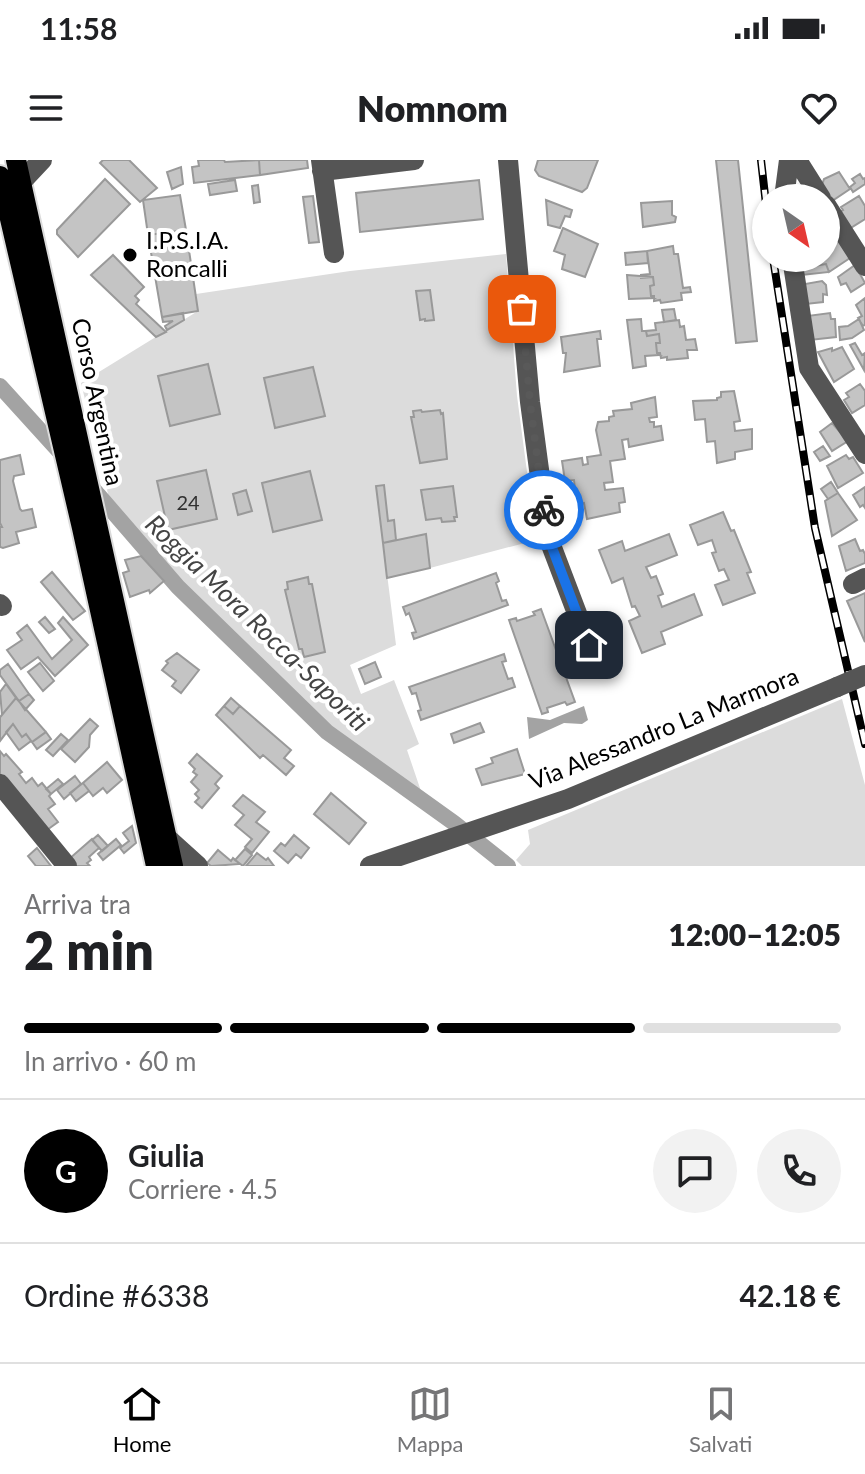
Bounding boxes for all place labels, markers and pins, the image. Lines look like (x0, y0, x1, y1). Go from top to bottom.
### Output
place label: I.P.S.I.A. Roncalli (146, 225, 229, 282)
marker: I.P.S.I.A. Roncalli (121, 246, 139, 264)
pin (488, 275, 556, 343)
pin (555, 611, 623, 679)

